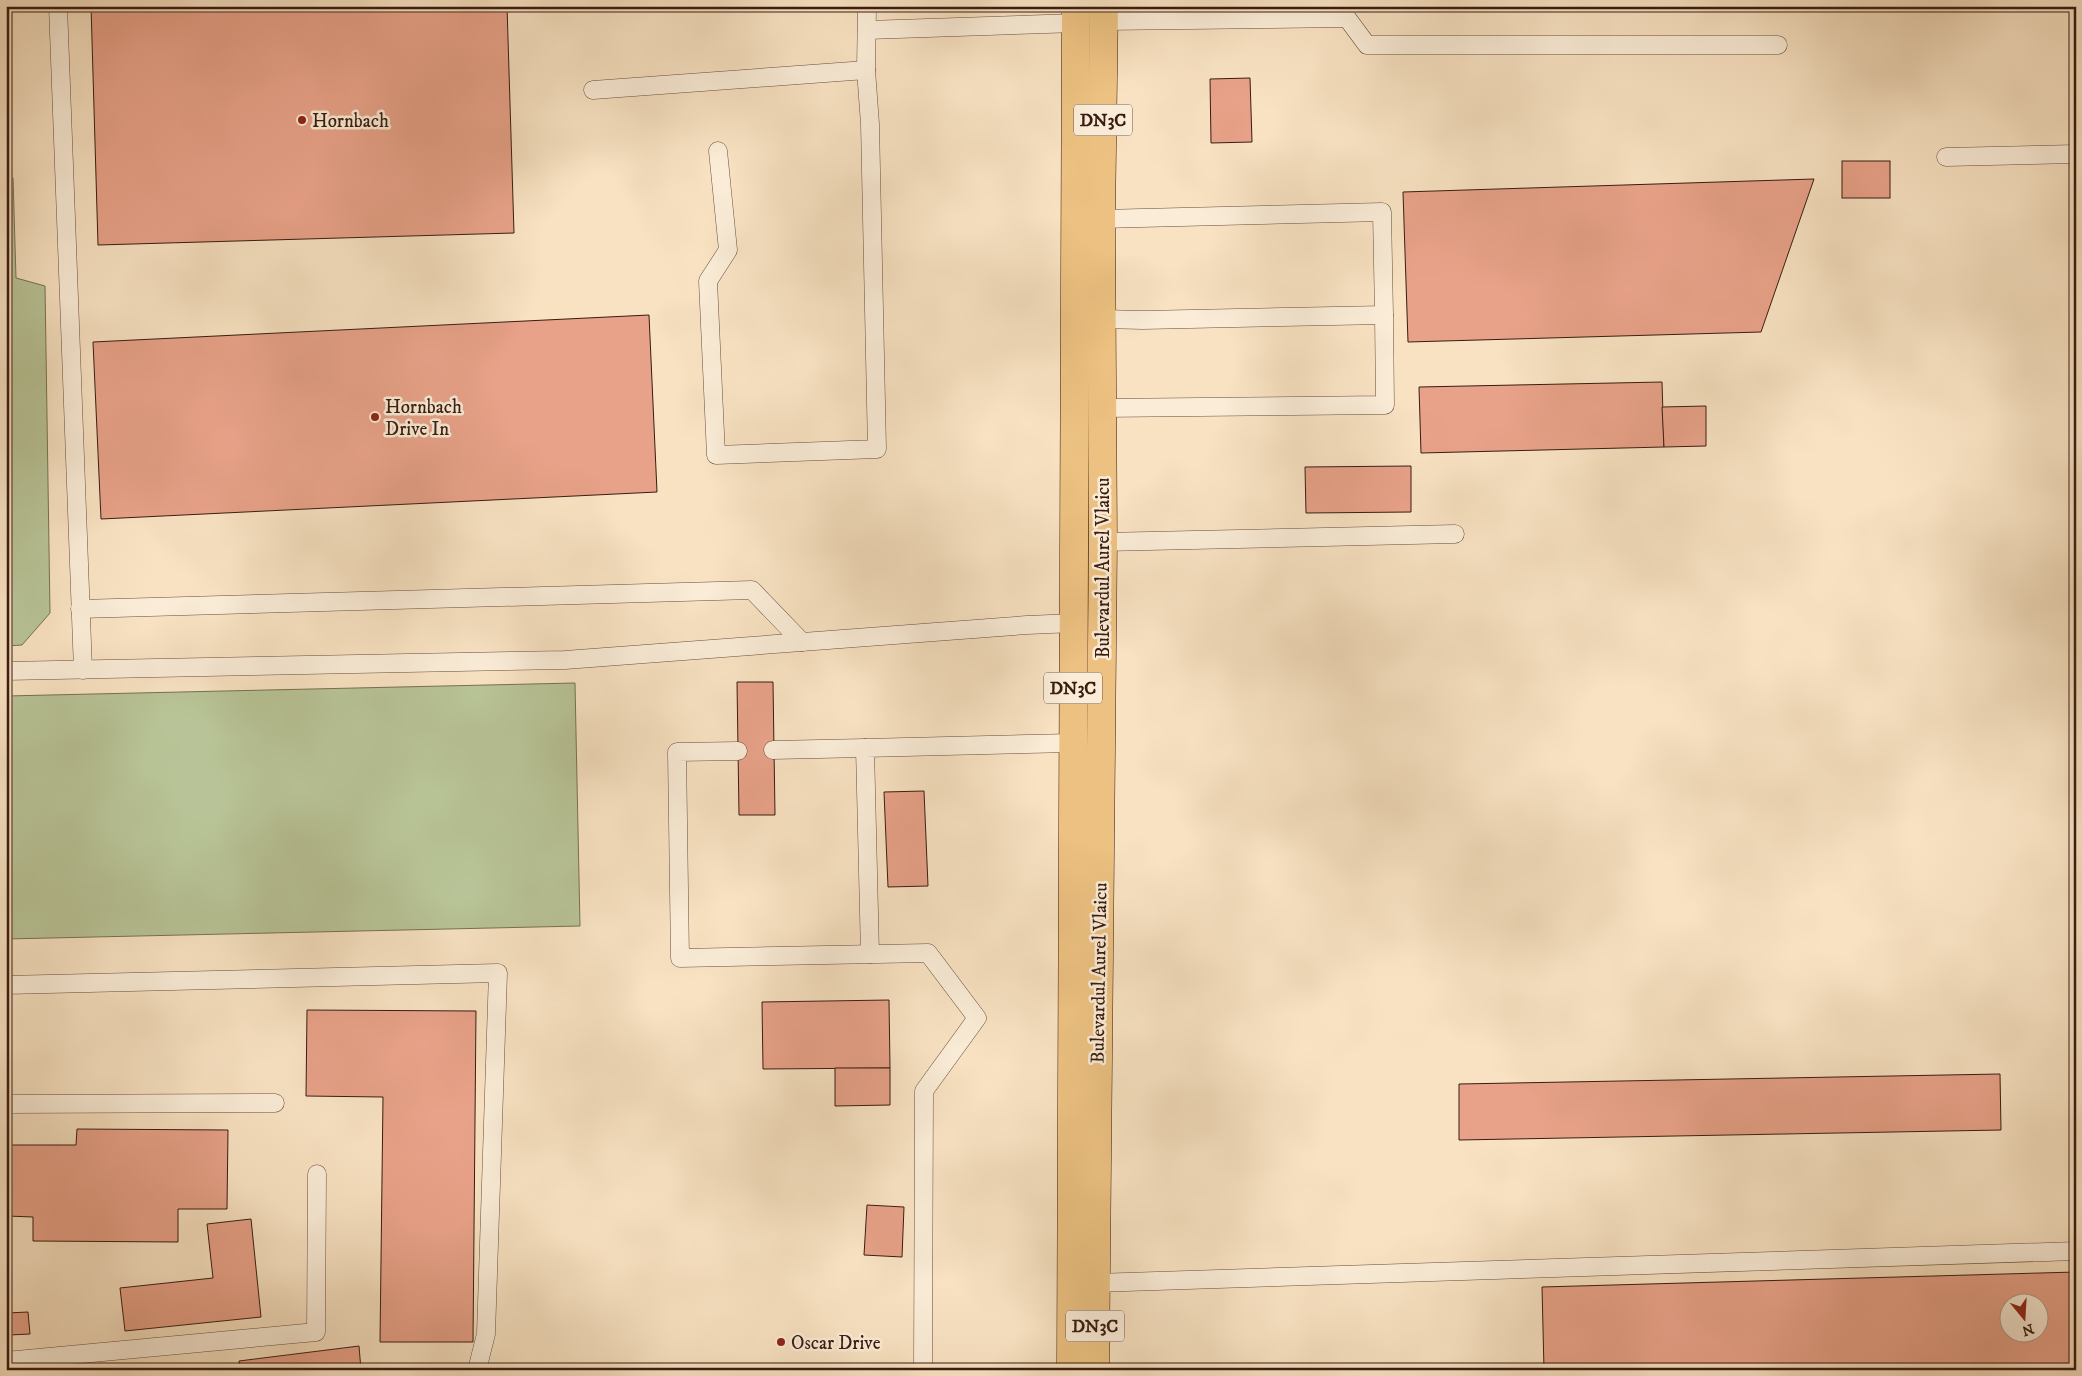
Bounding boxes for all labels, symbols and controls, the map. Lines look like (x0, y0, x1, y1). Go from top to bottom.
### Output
road number: DN3C (1074, 104, 1132, 136)
place label: Hornbach (312, 110, 389, 133)
marker: Hornbach (296, 114, 308, 126)
place label: Hornbach Drive In (385, 396, 462, 441)
marker: Hornbach Drive In (369, 411, 381, 423)
street label: Bulevardul Aurel Vlaicu (1092, 478, 1115, 658)
road number: DN3C (1044, 672, 1102, 704)
street label: Bulevardul Aurel Vlaicu (1086, 882, 1113, 1064)
north arrow (2000, 1294, 2050, 1344)
road number: DN3C (1066, 1310, 1124, 1342)
text: N (2019, 1319, 2036, 1340)
place label: Oscar Drive (791, 1332, 881, 1355)
marker: Oscar Drive (775, 1336, 787, 1348)

